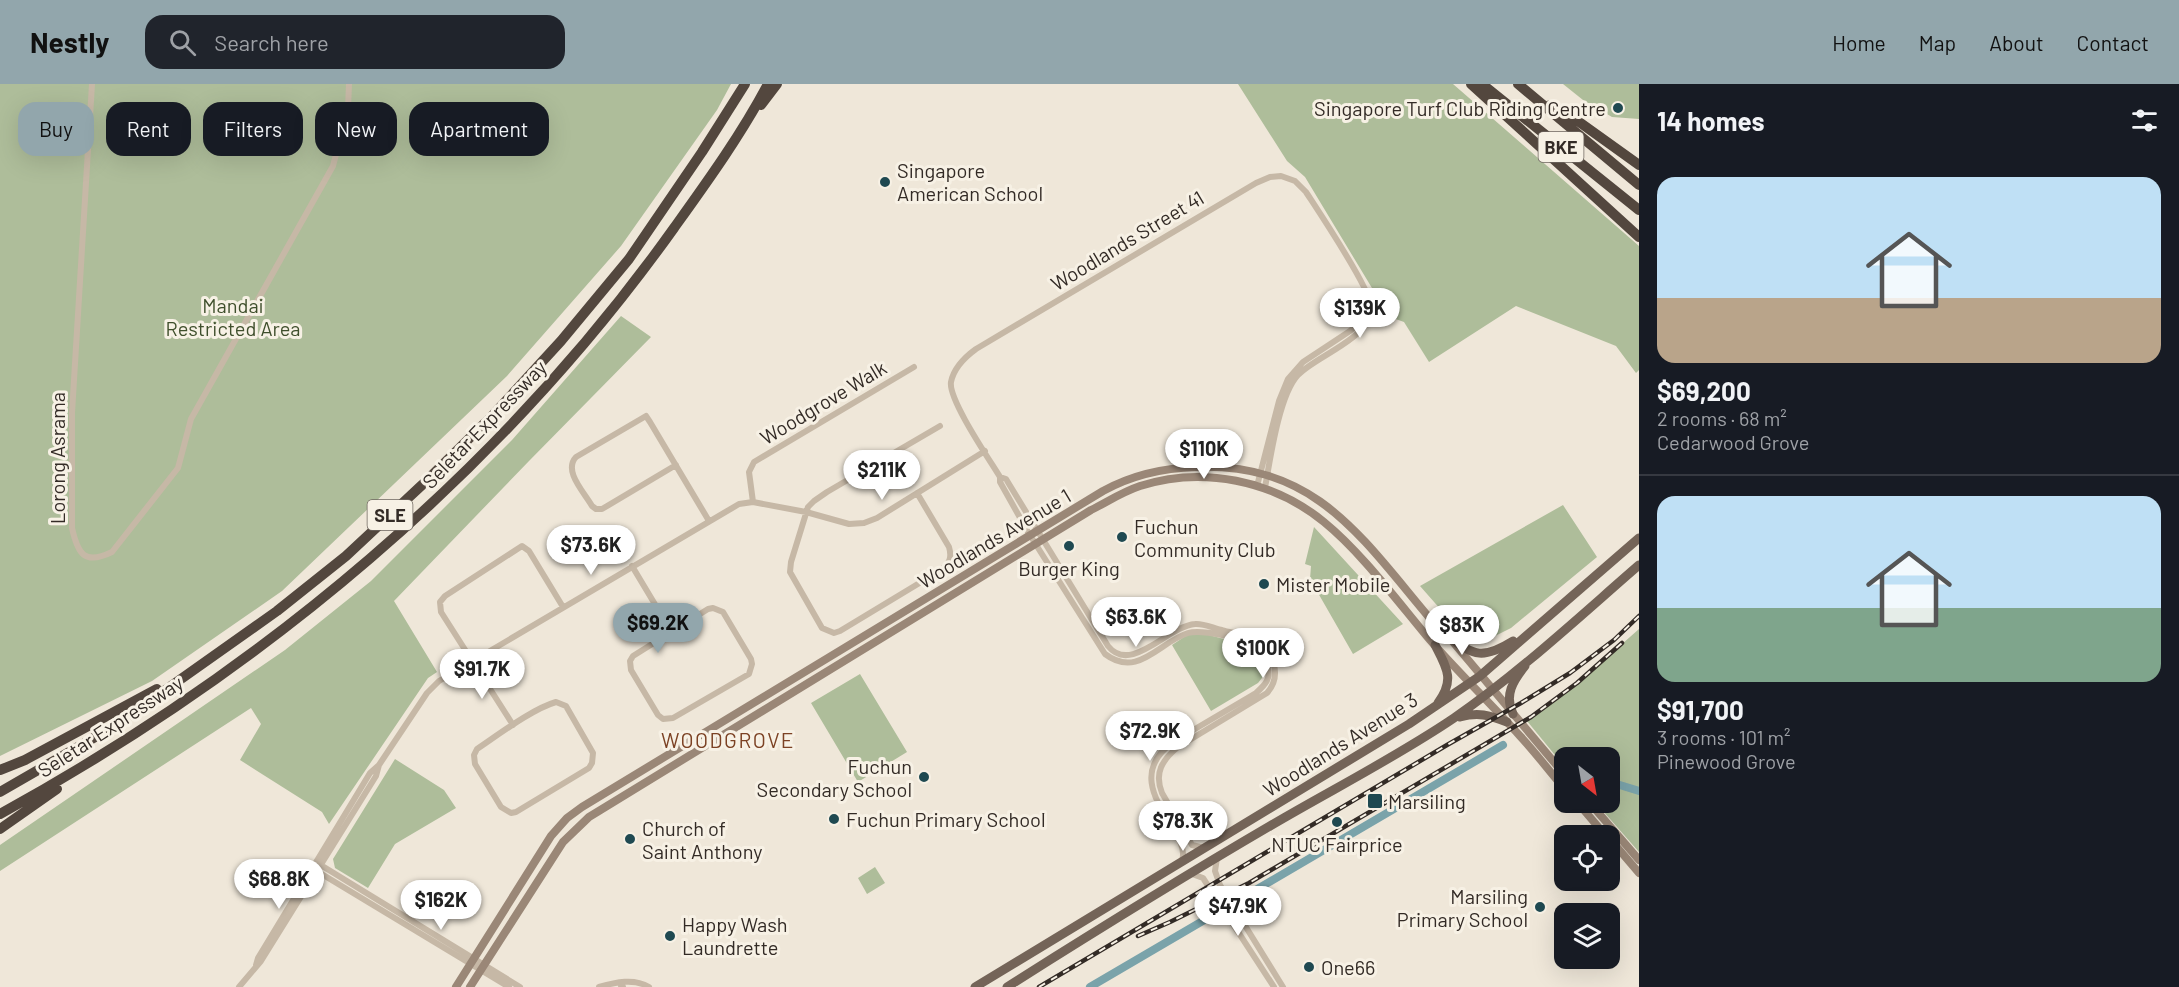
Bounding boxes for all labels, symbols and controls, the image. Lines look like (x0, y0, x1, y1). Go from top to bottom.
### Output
search box (145, 15, 565, 69)
text: Nestly (30, 25, 109, 59)
icon: search (166, 26, 199, 59)
text: Search here (214, 29, 329, 55)
text: Home (1832, 30, 1886, 55)
text: Map (1919, 30, 1956, 55)
text: About (1989, 30, 2044, 55)
text: Contact (2077, 30, 2149, 55)
place label: Singapore Turf Club Riding Centre (1314, 96, 1606, 120)
marker: Singapore Turf Club Riding Centre (1611, 101, 1625, 115)
chip: Buy (18, 102, 94, 156)
chip: Rent (106, 102, 191, 156)
chip: Filters (203, 102, 303, 156)
chip: New (315, 102, 397, 156)
chip: Apartment (409, 102, 549, 156)
icon: filters (2128, 104, 2161, 137)
text: 14 homes (1657, 105, 1764, 136)
road number: BKE (1538, 132, 1584, 162)
place label: Singapore American School (897, 158, 1043, 205)
marker: Singapore American School (878, 175, 892, 189)
street label: Woodlands Street 41 (1046, 185, 1208, 295)
icon: home (1855, 216, 1963, 324)
pin: $139K (1318, 288, 1402, 339)
park label: Mandai Restricted Area (166, 293, 300, 340)
text: $139K (1334, 295, 1386, 319)
street label: Seletar Expressway (417, 355, 551, 493)
street label: Woodgrove Walk (756, 355, 890, 449)
text: $69,200 (1657, 375, 1751, 406)
street label: Lorong Asrama (45, 392, 69, 524)
text: 2 rooms · 68 m² (1657, 406, 1787, 430)
pin: $110K (1162, 429, 1246, 480)
text: Cedarwood Grove (1657, 430, 1809, 454)
text: $110K (1179, 436, 1229, 460)
pin: $211K (840, 450, 924, 501)
text: $211K (857, 457, 907, 481)
street label: Woodlands Avenue 1 (913, 483, 1075, 593)
road number: SLE (368, 500, 412, 530)
place label: Fuchun Community Club (1134, 514, 1276, 561)
pin: $73.6K (542, 525, 640, 576)
marker: Fuchun Community Club (1115, 530, 1129, 544)
text: $73.6K (561, 532, 621, 556)
icon: home (1855, 535, 1963, 643)
marker: Burger King (1062, 539, 1076, 553)
place label: Burger King (1018, 556, 1120, 580)
place label: Mister Mobile (1276, 572, 1390, 596)
marker: Mister Mobile (1257, 577, 1271, 591)
pin: $63.6K (1087, 597, 1185, 648)
pin: $69.2K (609, 603, 707, 654)
text: $63.6K (1105, 604, 1167, 628)
pin: $83K (1426, 605, 1498, 656)
text: $69.2K (627, 610, 689, 634)
text: $83K (1439, 612, 1485, 636)
pin: $100K (1221, 628, 1305, 679)
text: $100K (1236, 635, 1290, 659)
pin: $91.7K (433, 649, 531, 700)
text: $91.7K (454, 656, 510, 680)
street label: Seletar Expressway (33, 670, 187, 782)
street label: Woodlands Avenue 3 (1259, 687, 1421, 801)
text: $91,700 (1657, 694, 1744, 725)
pin: $72.9K (1101, 711, 1199, 762)
text: $72.9K (1119, 718, 1181, 742)
text: 3 rooms · 101 m² (1657, 725, 1790, 749)
district label: WOODGROVE (661, 727, 795, 752)
north arrow (1554, 747, 1620, 813)
map controls (1554, 747, 1620, 969)
text: Pinewood Grove (1657, 749, 1796, 773)
place label: Fuchun Secondary School (756, 754, 912, 801)
marker: Fuchun Secondary School (917, 770, 931, 784)
place label: Marsiling (1388, 789, 1466, 813)
marker: Marsiling (1366, 792, 1384, 810)
pin: $78.3K (1134, 801, 1232, 852)
place label: Fuchun Primary School (846, 807, 1046, 831)
text: $78.3K (1153, 808, 1213, 832)
marker: Fuchun Primary School (827, 812, 841, 826)
marker: NTUC Fairprice (1330, 815, 1344, 829)
place label: Church of Saint Anthony (642, 816, 763, 863)
button: locate (1554, 825, 1620, 891)
marker: Church of Saint Anthony (623, 832, 637, 846)
place label: NTUC Fairprice (1271, 832, 1403, 856)
pin: $68.8K (230, 859, 328, 910)
text: $68.8K (248, 866, 310, 890)
pin: $162K (399, 880, 483, 931)
place label: Marsiling Primary School (1397, 884, 1528, 931)
pin: $47.9K (1189, 886, 1287, 937)
text: $162K (415, 887, 467, 911)
text: $47.9K (1208, 893, 1268, 917)
marker: Marsiling Primary School (1533, 900, 1547, 914)
button: layers (1554, 903, 1620, 969)
place label: Happy Wash Laundrette (682, 912, 788, 959)
marker: Happy Wash Laundrette (663, 929, 677, 943)
place label: One66 (1321, 955, 1375, 979)
marker: One66 (1302, 960, 1316, 974)

